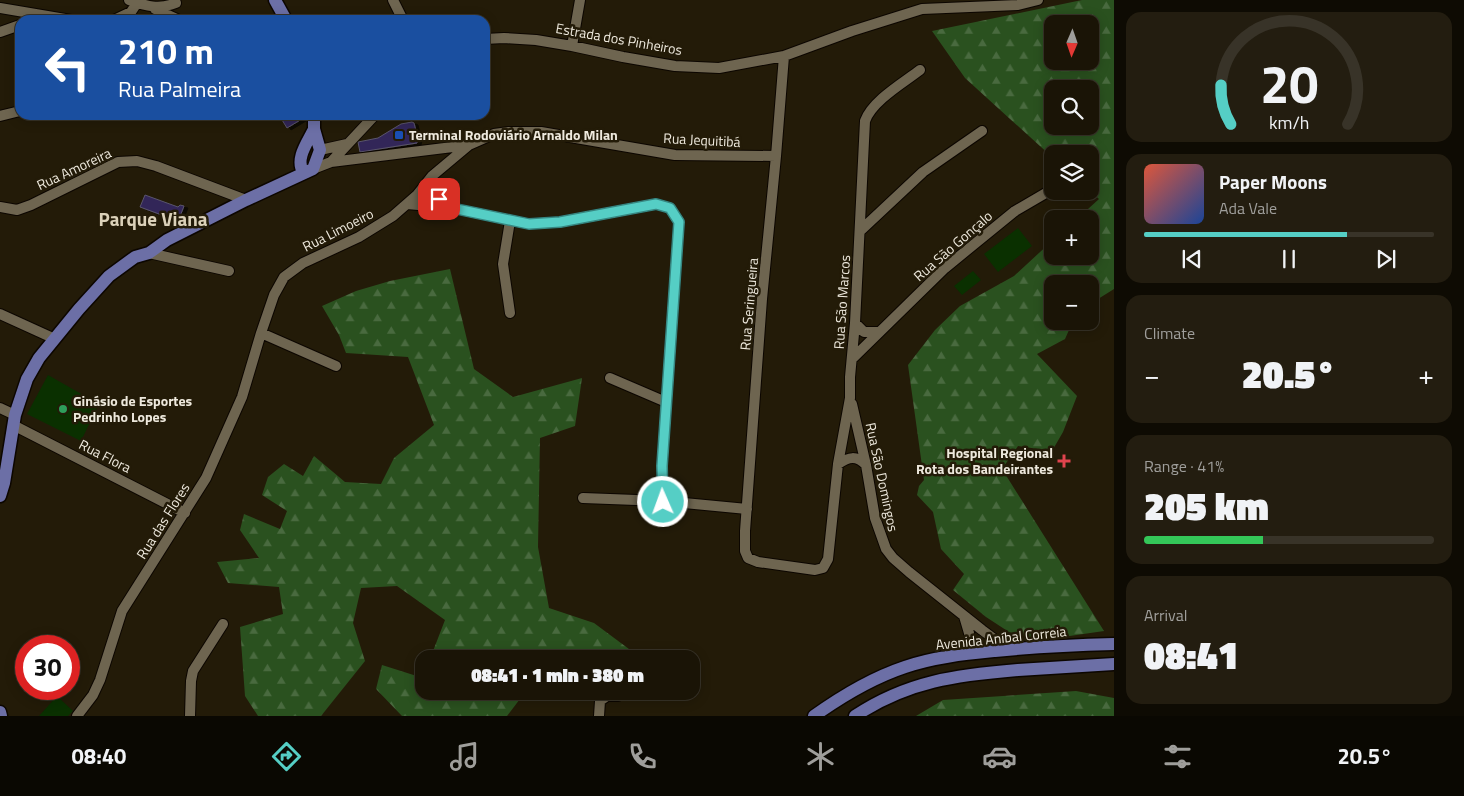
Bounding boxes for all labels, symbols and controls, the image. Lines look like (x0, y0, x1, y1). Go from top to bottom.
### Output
north arrow (1044, 15, 1099, 70)
map controls (1044, 15, 1099, 330)
street label: Estrada dos Pinheiros (554, 17, 684, 60)
text: 210 m (118, 24, 214, 78)
icon: left (35, 35, 100, 100)
text: 20 (1260, 44, 1318, 123)
text: Rua Palmeira (118, 72, 241, 106)
button: search (1044, 80, 1099, 135)
text: km/h (1269, 109, 1309, 136)
place label: Terminal Rodoviário Arnaldo Milan (409, 124, 618, 145)
street label: Rua Jequitibá (663, 127, 741, 152)
marker: Terminal Rodoviário Arnaldo Milan (393, 129, 405, 141)
street label: Rua Amoreira (33, 142, 115, 195)
button: layers (1044, 145, 1099, 200)
text: Paper Moons (1219, 167, 1327, 196)
pin (418, 178, 460, 220)
icon: arrive (425, 185, 453, 213)
text: Ada Vale (1219, 196, 1277, 220)
street label: Rua Limoeiro (299, 203, 377, 256)
district label: Parque Viana (99, 204, 208, 233)
street label: Rua São Gonçalo (909, 205, 997, 286)
button: + (1044, 210, 1099, 265)
icon: previous (1178, 245, 1206, 273)
icon: pause (1275, 245, 1303, 273)
icon: next (1372, 245, 1400, 273)
street label: Rua São Marcos (828, 254, 855, 350)
street label: Rua Seringueira (734, 257, 763, 351)
button: − (1044, 275, 1099, 330)
text: Climate (1144, 321, 1195, 345)
text: 20.5° (1242, 345, 1336, 403)
text: − (1144, 353, 1160, 396)
text: + (1418, 353, 1434, 396)
place label: Ginásio de Esportes Pedrinho Lopes (73, 390, 193, 427)
marker: Ginásio de Esportes Pedrinho Lopes (57, 403, 69, 415)
street label: Rua São Domingos (861, 420, 904, 533)
street label: Rua Flora (76, 433, 135, 478)
place label: Hospital Regional Rota dos Bandeirantes (916, 442, 1053, 479)
marker: Hospital Regional Rota dos Bandeirantes (1057, 454, 1071, 468)
text: Range · 41% (1144, 454, 1224, 478)
position arrow (636, 475, 688, 527)
text: 205 km (1144, 477, 1269, 535)
street label: Rua das Flores (131, 479, 194, 563)
text: Arrival (1144, 603, 1187, 627)
street label: Avenida Aníbal Correia (935, 620, 1067, 655)
text: 08:41 (1144, 626, 1239, 684)
speed limit sign: 30 (15, 635, 80, 700)
text: 08:41 · 1 min · 380 m (471, 660, 644, 689)
text: 08:40 (72, 739, 126, 773)
icon: directions (269, 739, 304, 774)
icon: music (447, 739, 482, 774)
icon: phone (625, 739, 660, 774)
icon: climate (803, 739, 838, 774)
icon: car (982, 739, 1017, 774)
icon: filters (1160, 739, 1195, 774)
text: 20.5° (1338, 739, 1392, 773)

